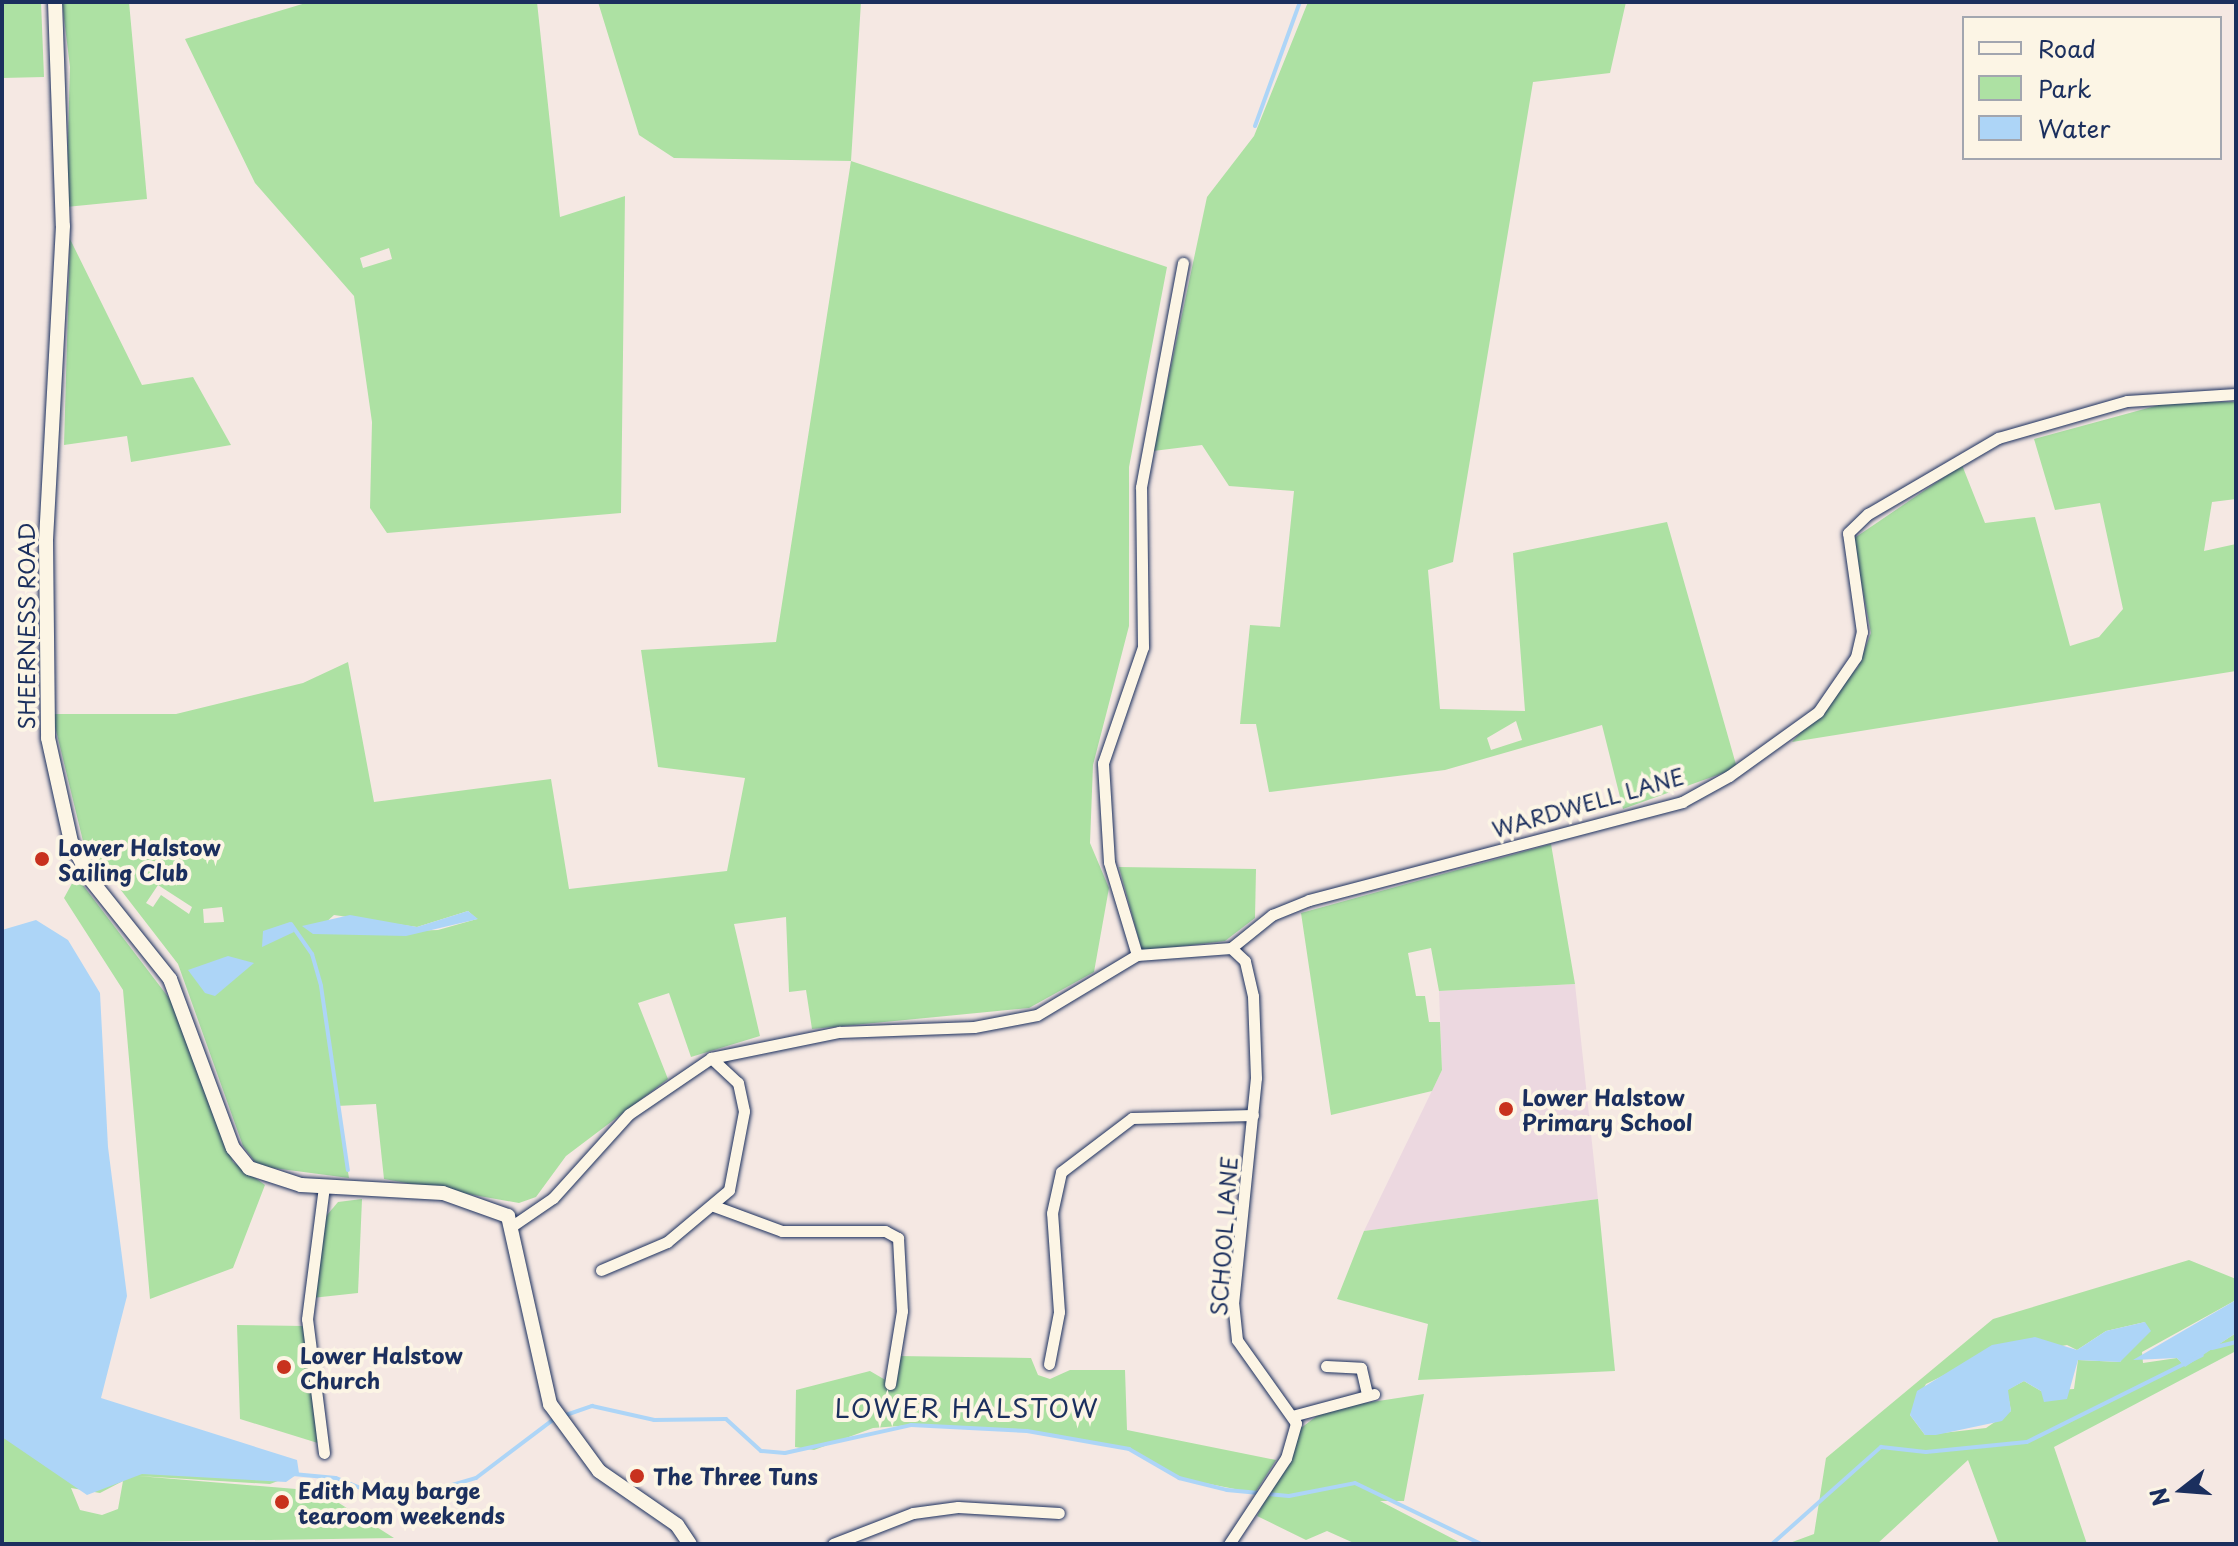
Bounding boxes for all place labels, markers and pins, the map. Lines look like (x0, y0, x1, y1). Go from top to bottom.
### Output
place label: Lower Halstow Sailing Club (58, 833, 223, 884)
marker: Lower Halstow Sailing Club (33, 850, 51, 868)
place label: Lower Halstow Primary School (1522, 1083, 1693, 1134)
marker: Lower Halstow Primary School (1497, 1100, 1515, 1118)
place label: Lower Halstow Church (300, 1341, 465, 1392)
marker: Lower Halstow Church (275, 1358, 293, 1376)
place label: The Three Tuns (653, 1463, 821, 1489)
marker: The Three Tuns (628, 1467, 646, 1485)
place label: Edith May barge tearoom weekends (298, 1476, 506, 1528)
marker: Edith May barge tearoom weekends (273, 1493, 291, 1511)

